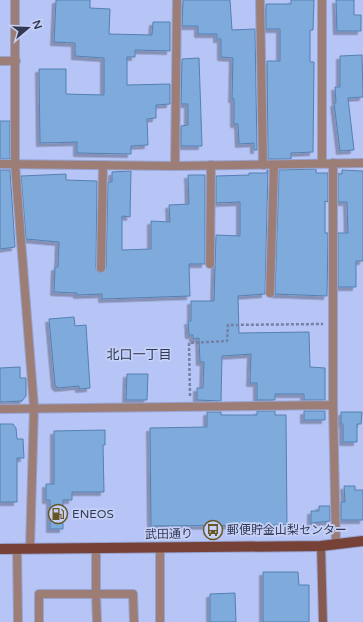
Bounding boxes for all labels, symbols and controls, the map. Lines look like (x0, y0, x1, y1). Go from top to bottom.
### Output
north arrow (8, 8, 48, 48)
text: N (29, 19, 45, 31)
district label: 北口一丁目 (106, 347, 172, 363)
fuel station icon: ENEOS (47, 503, 69, 525)
place label: ENEOS (72, 507, 114, 521)
bus stop icon: 郵便貯金山梨センター (202, 519, 224, 541)
place label: 郵便貯金山梨センター (227, 523, 347, 537)
street label: 武田通り (145, 527, 193, 541)

